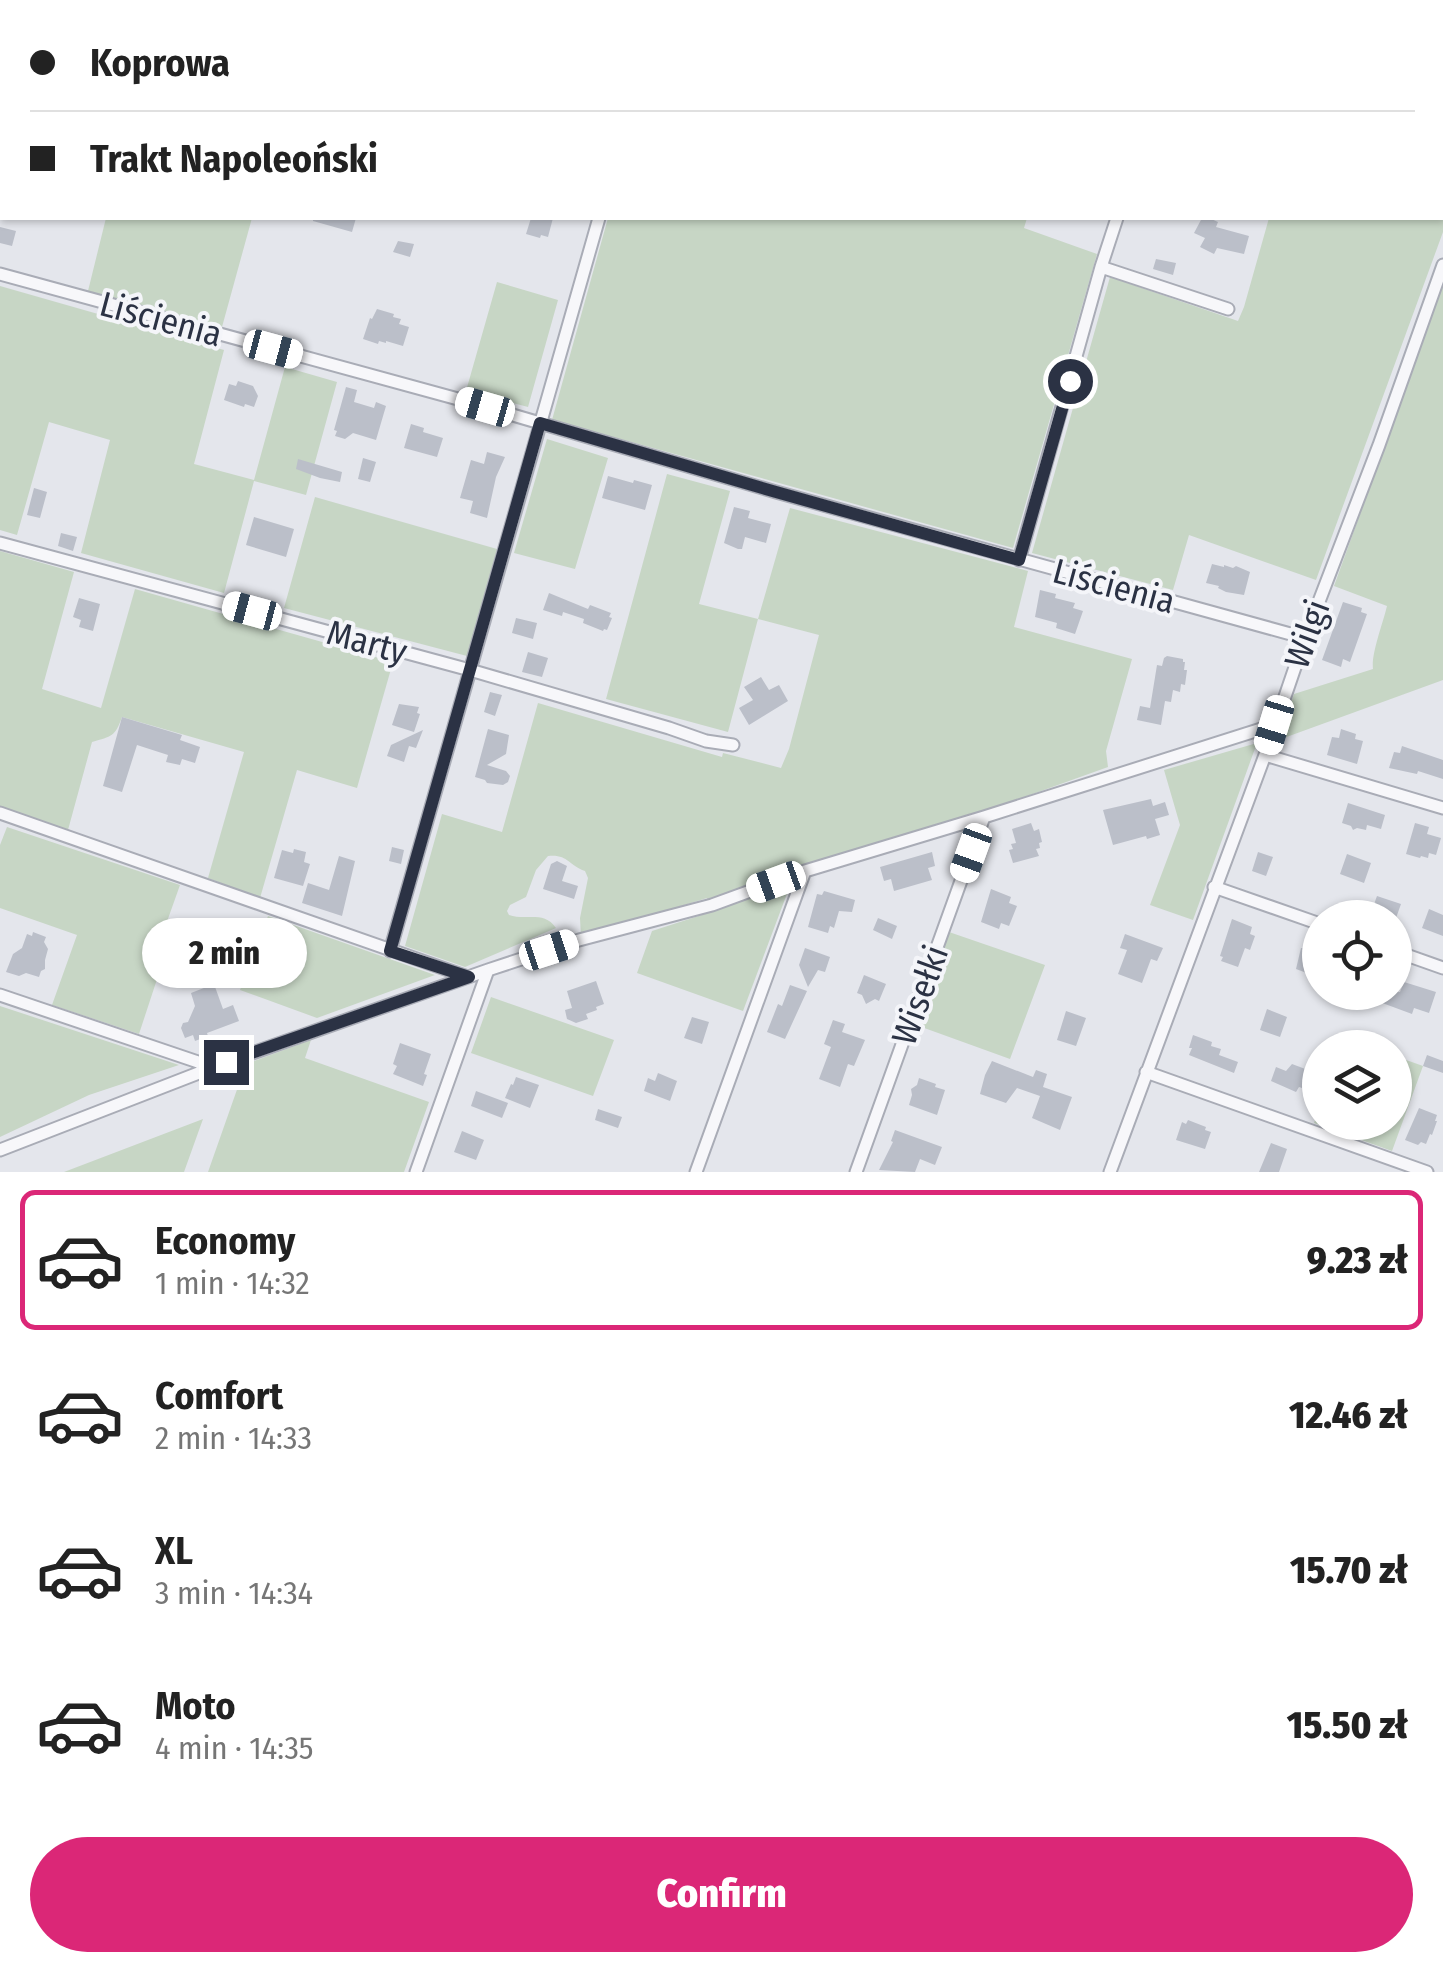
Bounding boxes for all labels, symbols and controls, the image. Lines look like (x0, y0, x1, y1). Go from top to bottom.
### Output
text: Koprowa (90, 40, 230, 86)
text: Trakt Napoleoński (90, 136, 378, 182)
street label: Liścienia (95, 283, 227, 355)
car (240, 327, 306, 371)
route start (1048, 359, 1093, 404)
car (452, 384, 518, 430)
street label: Liścienia (1048, 550, 1180, 622)
car (219, 589, 285, 633)
street label: Wilgi (1275, 594, 1339, 674)
street label: Marty (322, 611, 412, 673)
car (1251, 692, 1297, 758)
car (947, 820, 995, 886)
car (743, 858, 809, 906)
map controls (1302, 900, 1412, 1140)
button: locate (1302, 900, 1412, 1010)
callout: 2 min (144, 917, 308, 987)
car (516, 926, 582, 974)
text: 2 min (189, 934, 260, 972)
street label: Wisełki (883, 940, 957, 1050)
button: layers (1302, 1030, 1412, 1140)
route end (204, 1040, 249, 1085)
icon: car (35, 1215, 125, 1305)
text: Economy (155, 1218, 295, 1264)
text: 9.23 zł (1307, 1237, 1408, 1283)
text: 1 min · 14:32 (155, 1264, 310, 1302)
icon: car (35, 1370, 125, 1460)
text: Comfort (155, 1373, 283, 1419)
text: 12.46 zł (1289, 1392, 1408, 1438)
text: 2 min · 14:33 (155, 1419, 312, 1457)
icon: car (35, 1525, 125, 1615)
text: XL (155, 1528, 193, 1574)
text: 15.70 zł (1290, 1547, 1408, 1593)
text: 3 min · 14:34 (155, 1574, 313, 1612)
icon: car (35, 1680, 125, 1770)
text: Moto (155, 1683, 236, 1729)
text: 15.50 zł (1287, 1702, 1408, 1748)
text: 4 min · 14:35 (155, 1729, 314, 1767)
button: Confirm (30, 1837, 1413, 1952)

